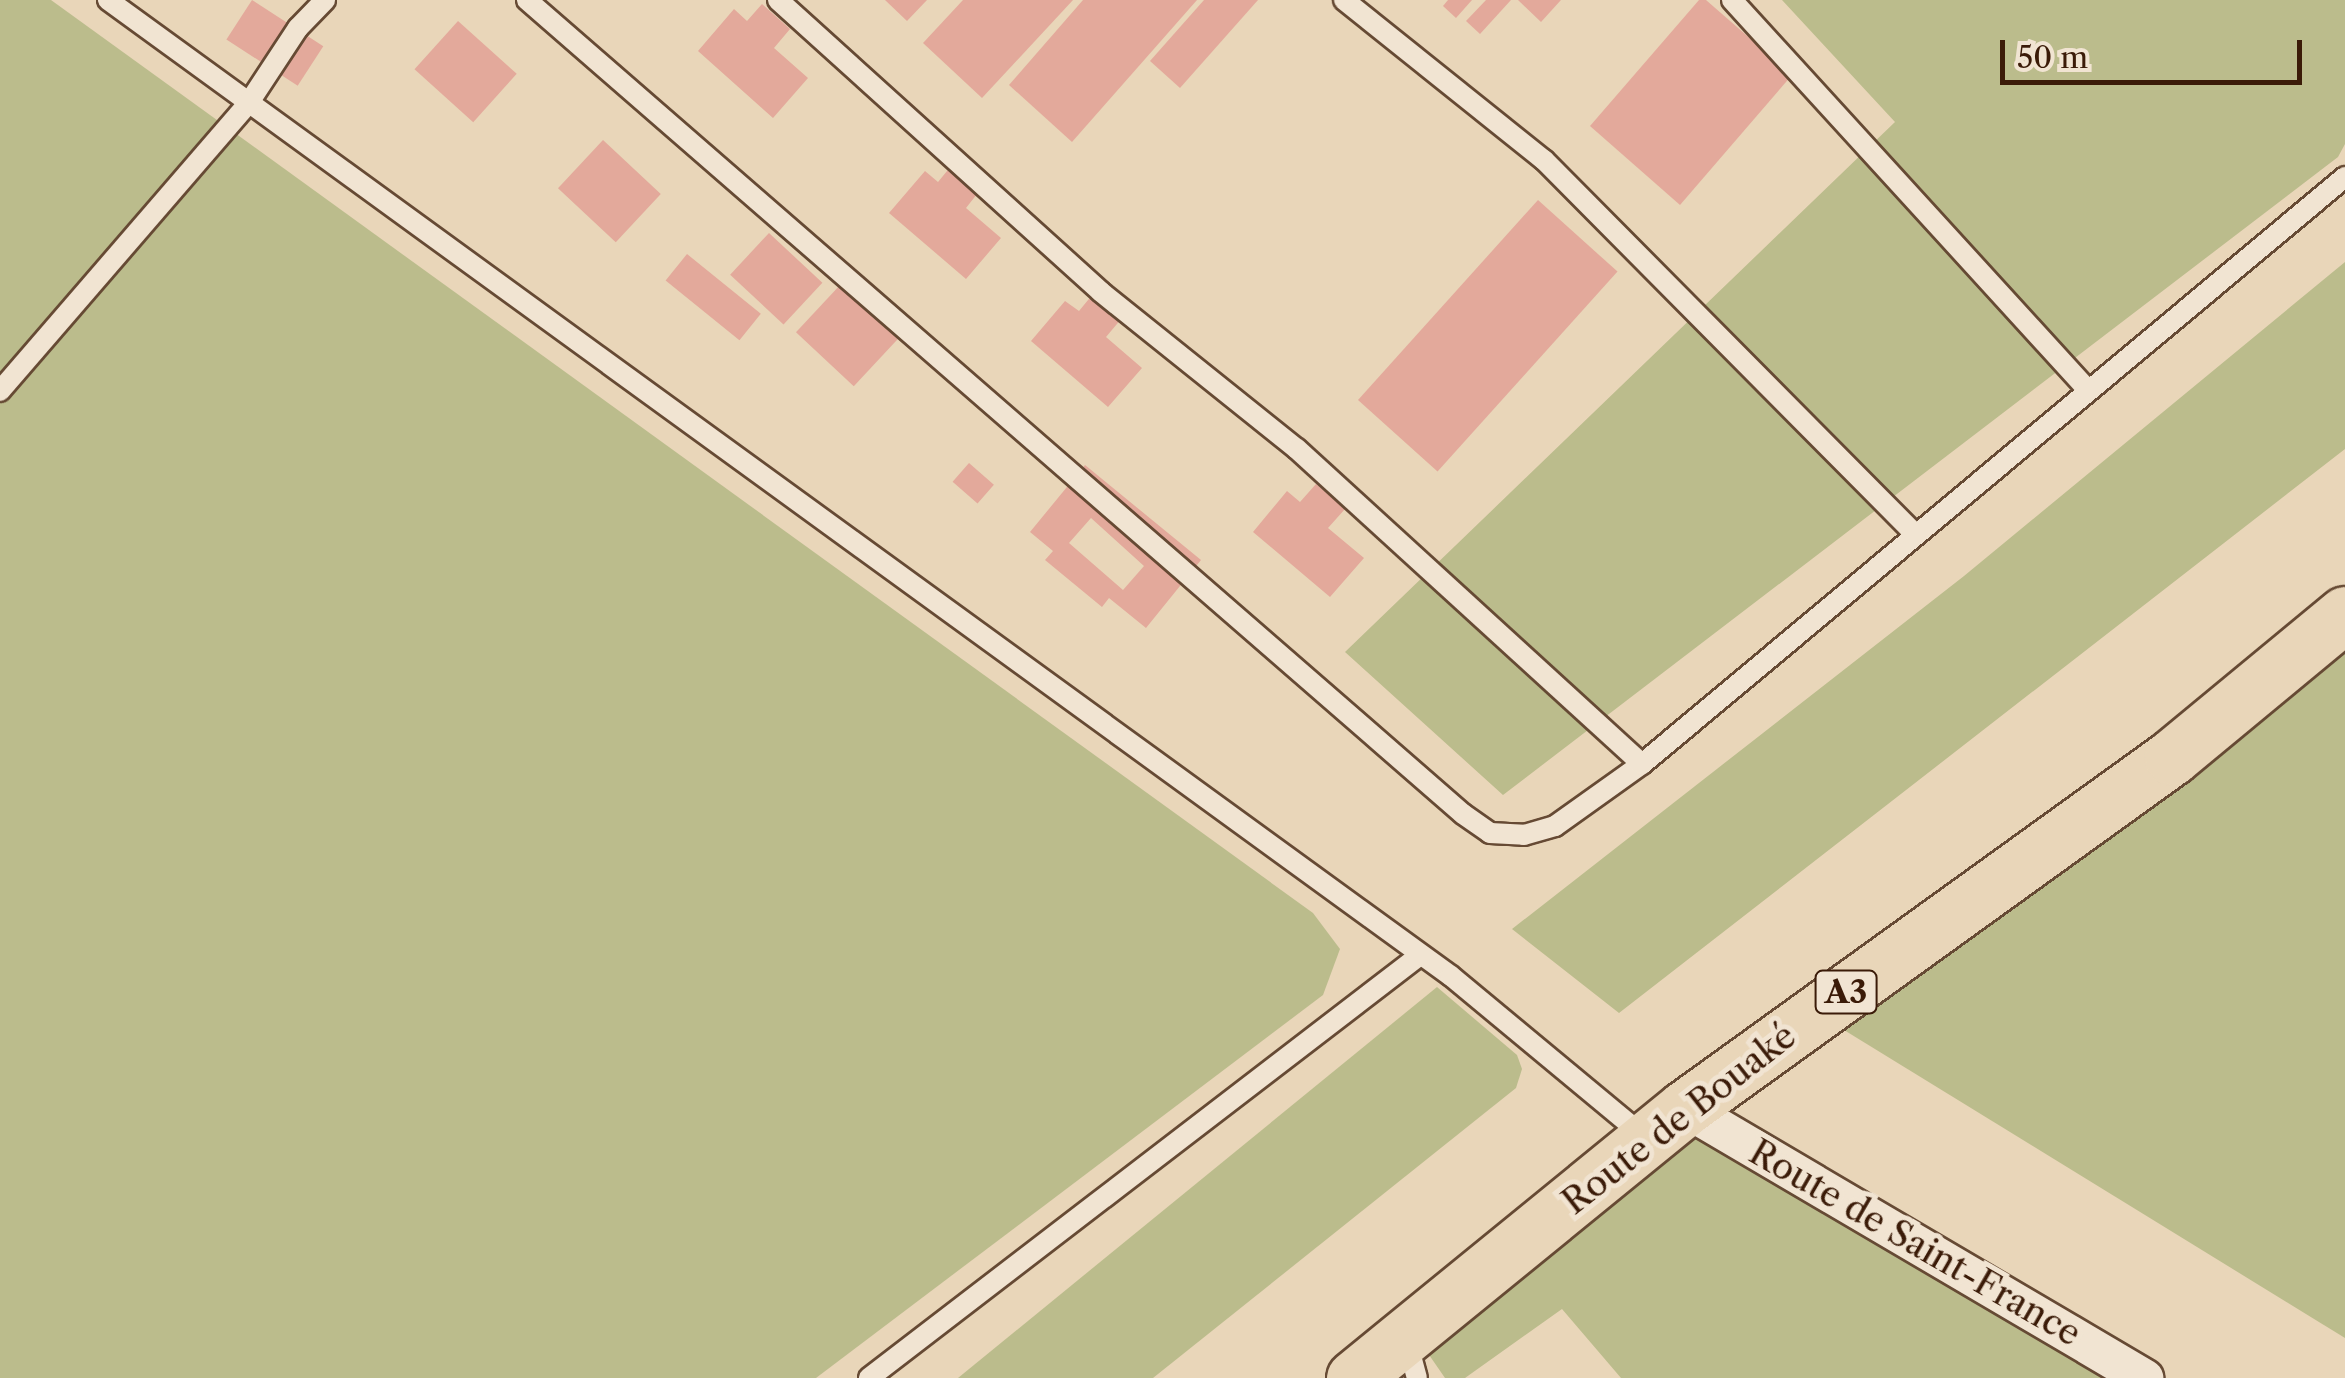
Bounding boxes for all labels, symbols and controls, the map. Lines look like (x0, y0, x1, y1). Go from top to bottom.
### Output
scale bar (2005, 20, 2308, 82)
text: 50 m (2017, 39, 2088, 76)
road number: A3 (1814, 965, 1878, 1019)
street label: Route de Bouaké (1554, 1015, 1804, 1223)
street label: Route de Saint-France (1742, 1131, 2088, 1355)

